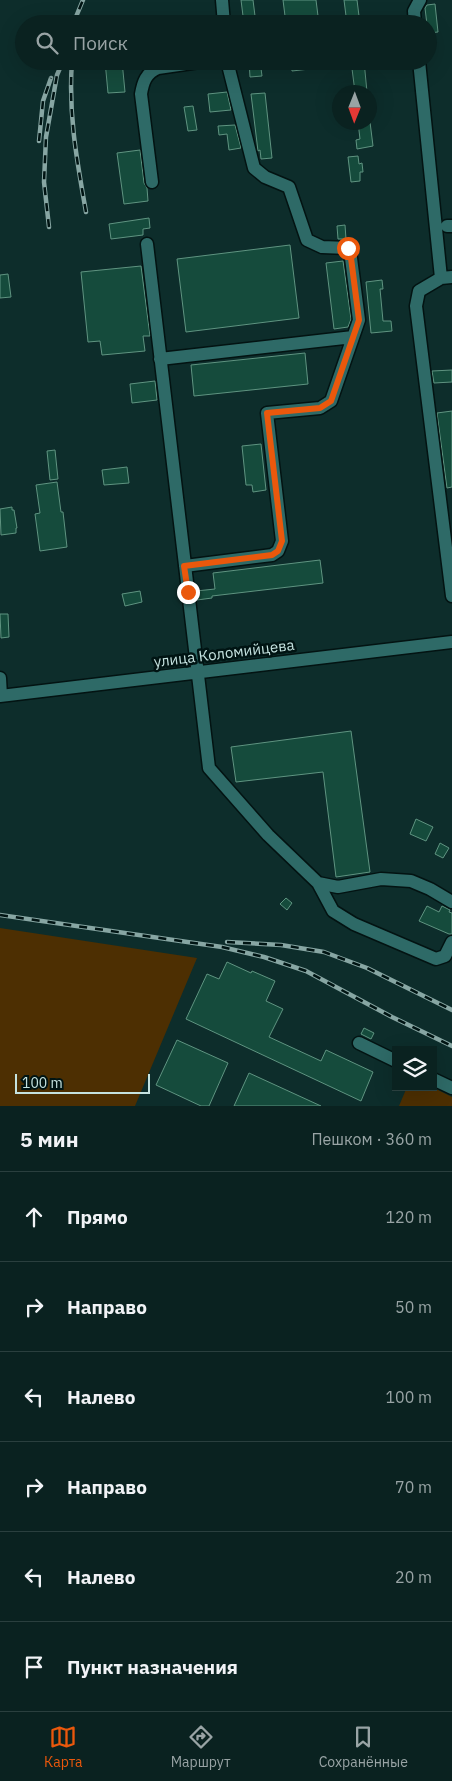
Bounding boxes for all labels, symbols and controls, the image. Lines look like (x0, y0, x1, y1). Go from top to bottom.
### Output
search box (15, 15, 437, 70)
icon: search (33, 29, 61, 57)
text: Поиск (73, 31, 128, 55)
north arrow (332, 85, 377, 130)
route start (337, 237, 360, 260)
route end (177, 581, 200, 604)
street label: улица Коломийцева (153, 635, 295, 671)
map controls (392, 1046, 437, 1091)
button: layers (392, 1046, 437, 1091)
scale bar (15, 1071, 150, 1094)
text: 100 m (22, 1074, 63, 1092)
text: 5 мин (20, 1125, 79, 1153)
text: Пешком · 360 m (311, 1129, 432, 1149)
icon: ahead (20, 1203, 48, 1231)
text: Прямо (67, 1205, 128, 1229)
text: 120 m (385, 1207, 432, 1227)
icon: right (20, 1293, 48, 1321)
text: Направо (67, 1295, 147, 1319)
text: 50 m (395, 1297, 432, 1317)
icon: left (20, 1383, 48, 1411)
text: Налево (67, 1385, 136, 1409)
text: 100 m (385, 1387, 432, 1407)
icon: right (20, 1473, 48, 1501)
text: Направо (67, 1475, 147, 1499)
text: 70 m (395, 1477, 432, 1497)
icon: left (20, 1563, 48, 1591)
text: Налево (67, 1565, 136, 1589)
text: 20 m (395, 1567, 432, 1587)
icon: arrive (20, 1653, 48, 1681)
text: Пункт назначения (67, 1655, 238, 1679)
tab: Карта (44, 1723, 83, 1771)
tab: Маршрут (171, 1723, 231, 1771)
tab: Сохранённые (319, 1723, 408, 1771)

